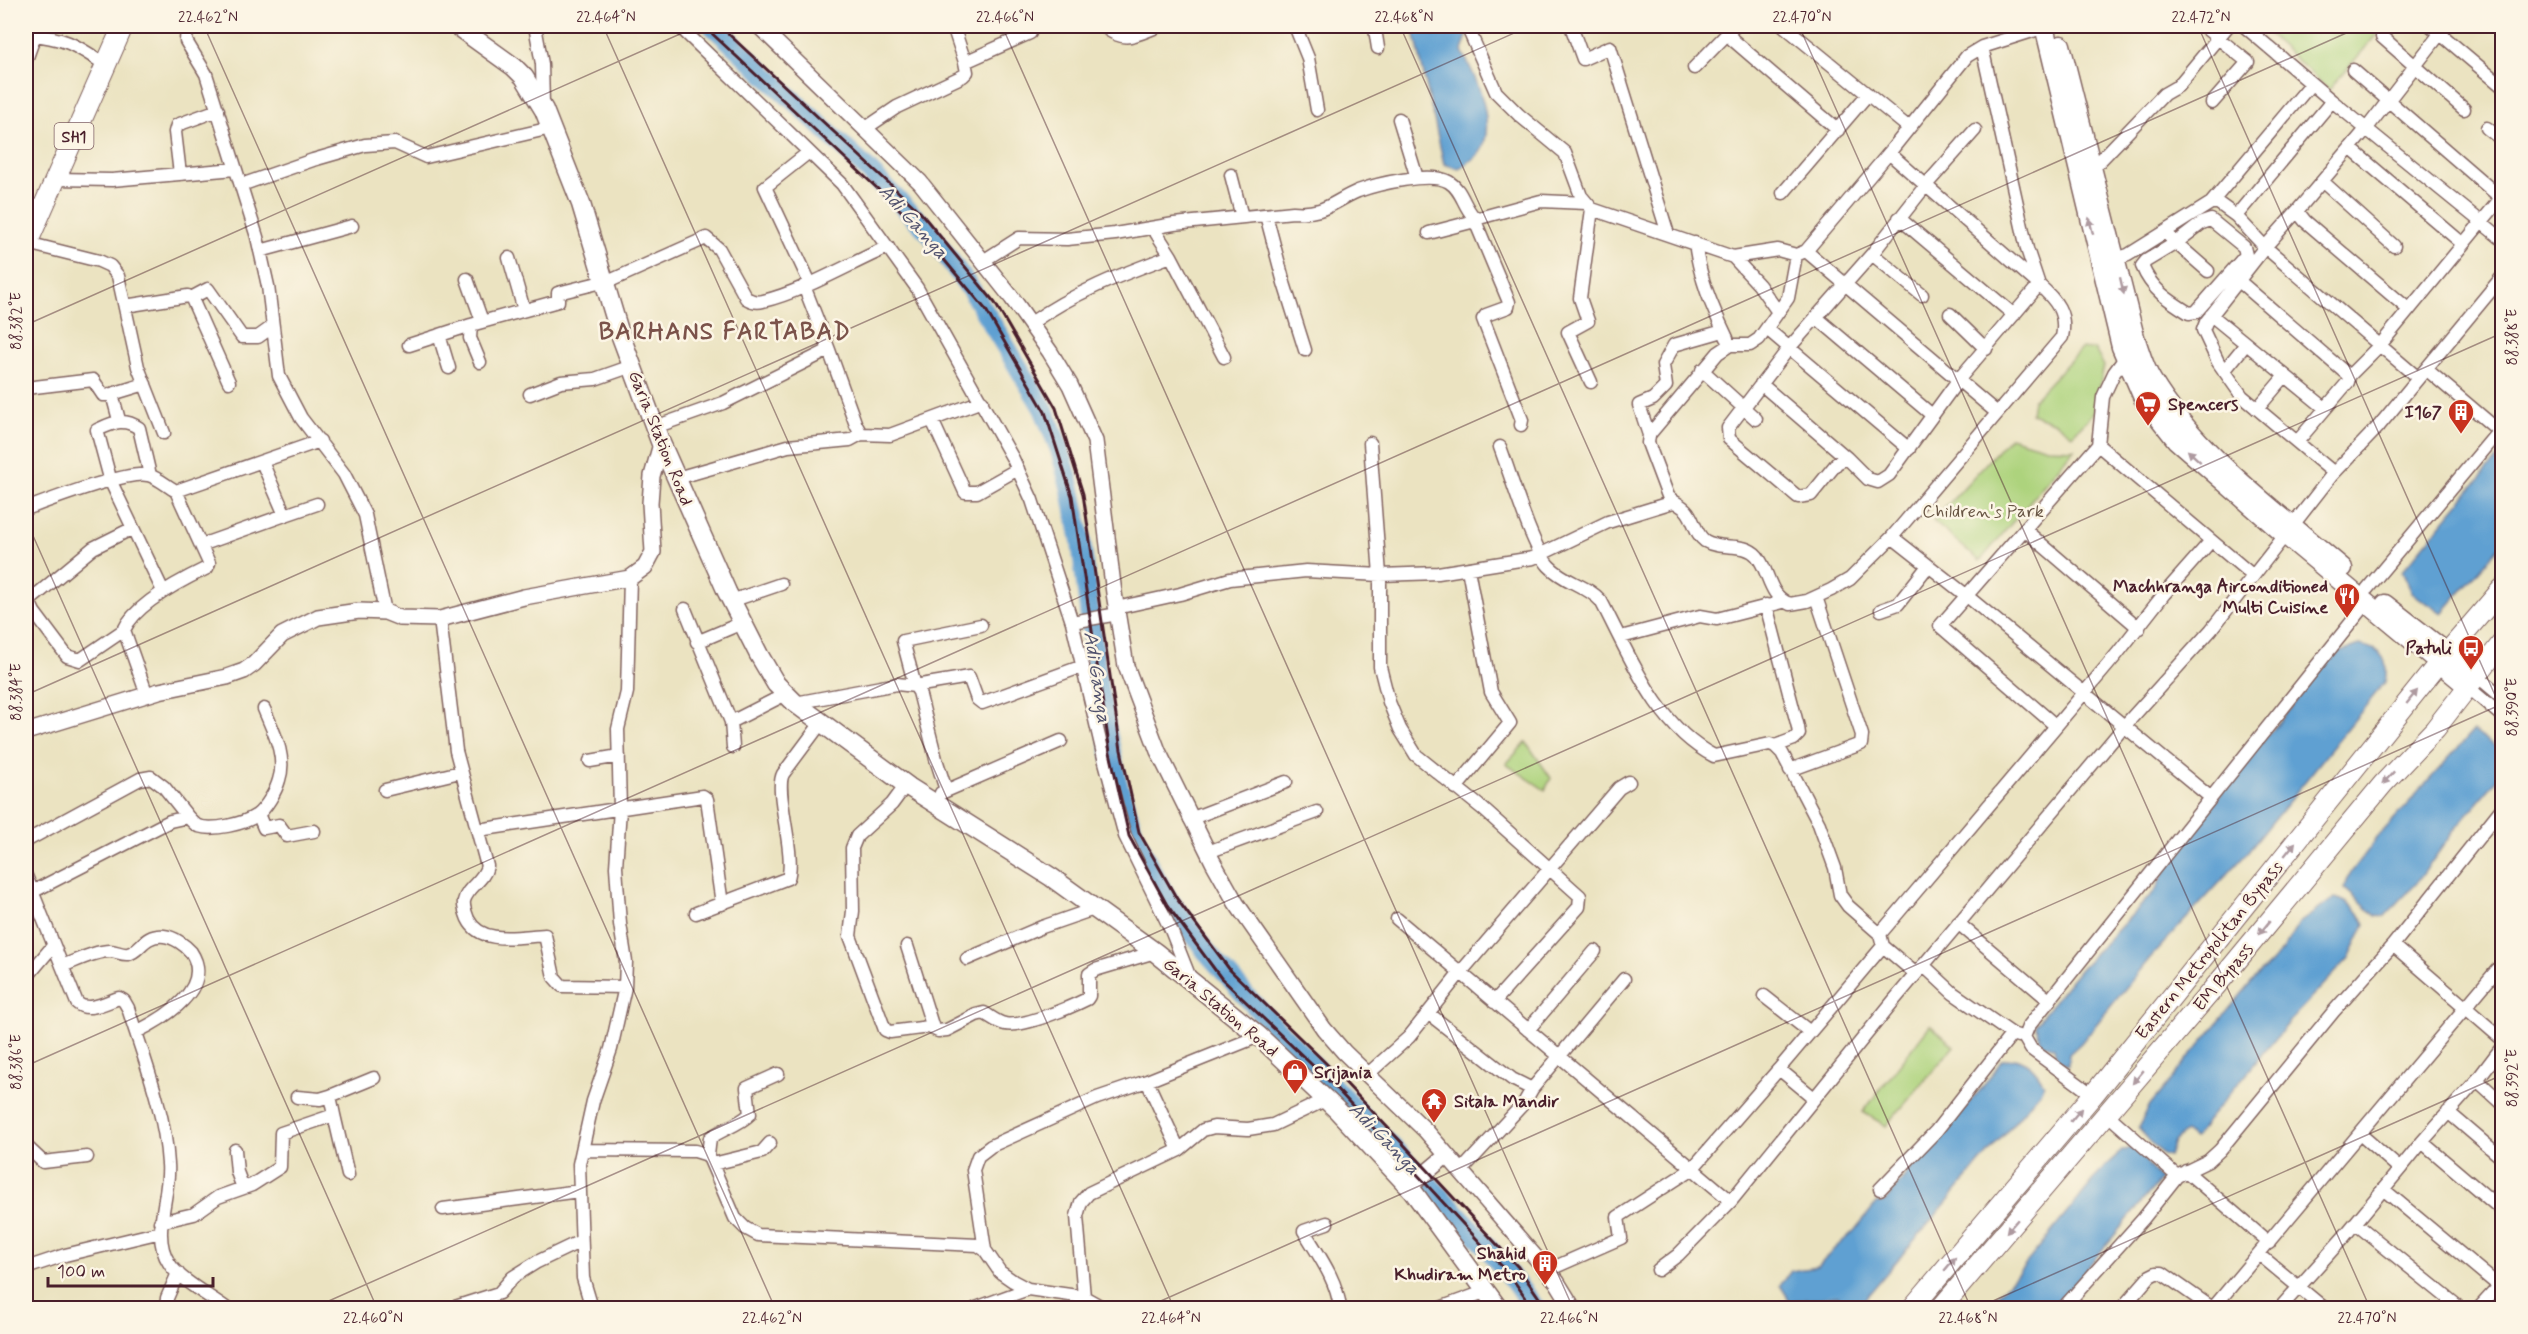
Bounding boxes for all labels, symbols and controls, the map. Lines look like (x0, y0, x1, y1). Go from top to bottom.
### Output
text: 22.462°N (178, 8, 238, 28)
text: 22.464°N (576, 8, 636, 28)
text: 22.466°N (976, 8, 1034, 28)
text: 22.468°N (1375, 8, 1433, 28)
text: 22.470°N (1772, 8, 1832, 28)
text: 22.472°N (2171, 8, 2231, 28)
road number: SH1 (54, 123, 94, 149)
water label: Adi Ganga (872, 179, 954, 265)
one-way arrow (2086, 217, 2096, 235)
one-way arrow (2118, 277, 2128, 295)
text: 88.382°E (7, 292, 27, 350)
text: 88.388°E (2503, 308, 2523, 366)
district label: BARHANS FARTABAD (599, 317, 851, 348)
street label: Garia Station Road (622, 367, 698, 510)
supermarket icon: Spencers (2133, 389, 2163, 427)
place label: Spencers (2168, 393, 2238, 417)
building icon: I167 (2446, 397, 2476, 435)
place label: I167 (2404, 401, 2442, 425)
one-way arrow (2187, 450, 2202, 463)
park label: Children's Park (1922, 500, 2044, 524)
place label: Machhranga Airconditioned Multi Cuisine (2113, 575, 2328, 620)
restaurant icon: Machhranga Airconditioned Multi Cuisine (2332, 581, 2362, 619)
water label: Adi Ganga (1076, 630, 1117, 725)
bus stop icon: Patuli (2456, 633, 2486, 671)
place label: Patuli (2405, 637, 2452, 661)
text: 88.384°E (7, 663, 27, 721)
text: 88.390°E (2503, 677, 2523, 736)
one-way arrow (2406, 689, 2419, 705)
one-way arrow (2382, 771, 2396, 785)
one-way arrow (2284, 841, 2297, 857)
street label: Eastern Metropolitan Bypass (2130, 856, 2289, 1045)
one-way arrow (2257, 920, 2270, 936)
street label: EM Bypass (2188, 938, 2259, 1017)
street label: Garia Station Road (1158, 952, 1283, 1063)
text: 88.386°E (7, 1034, 27, 1090)
text: 88.392°E (2503, 1048, 2523, 1107)
shop icon: Srijania (1280, 1057, 1310, 1095)
place label: Srijania (1314, 1061, 1372, 1085)
one-way arrow (2132, 1069, 2145, 1085)
temple icon: Sitala Mandir (1419, 1086, 1449, 1124)
place label: Sitala Mandir (1454, 1090, 1560, 1114)
water label: Adi Ganga (1342, 1097, 1426, 1182)
one-way arrow (2069, 1108, 2082, 1123)
one-way arrow (2006, 1218, 2019, 1234)
place label: Shahid Khudiram Metro (1394, 1242, 1527, 1287)
building icon: Shahid Khudiram Metro (1530, 1248, 1560, 1286)
scale bar (48, 1250, 213, 1288)
one-way arrow (1943, 1256, 1956, 1272)
text: 100 m (57, 1260, 105, 1284)
text: 22.460°N (343, 1309, 403, 1329)
text: 22.462°N (742, 1309, 802, 1329)
text: 22.464°N (1141, 1309, 1201, 1329)
text: 22.466°N (1540, 1309, 1598, 1329)
text: 22.468°N (1939, 1309, 1997, 1329)
text: 22.470°N (2337, 1309, 2397, 1329)

